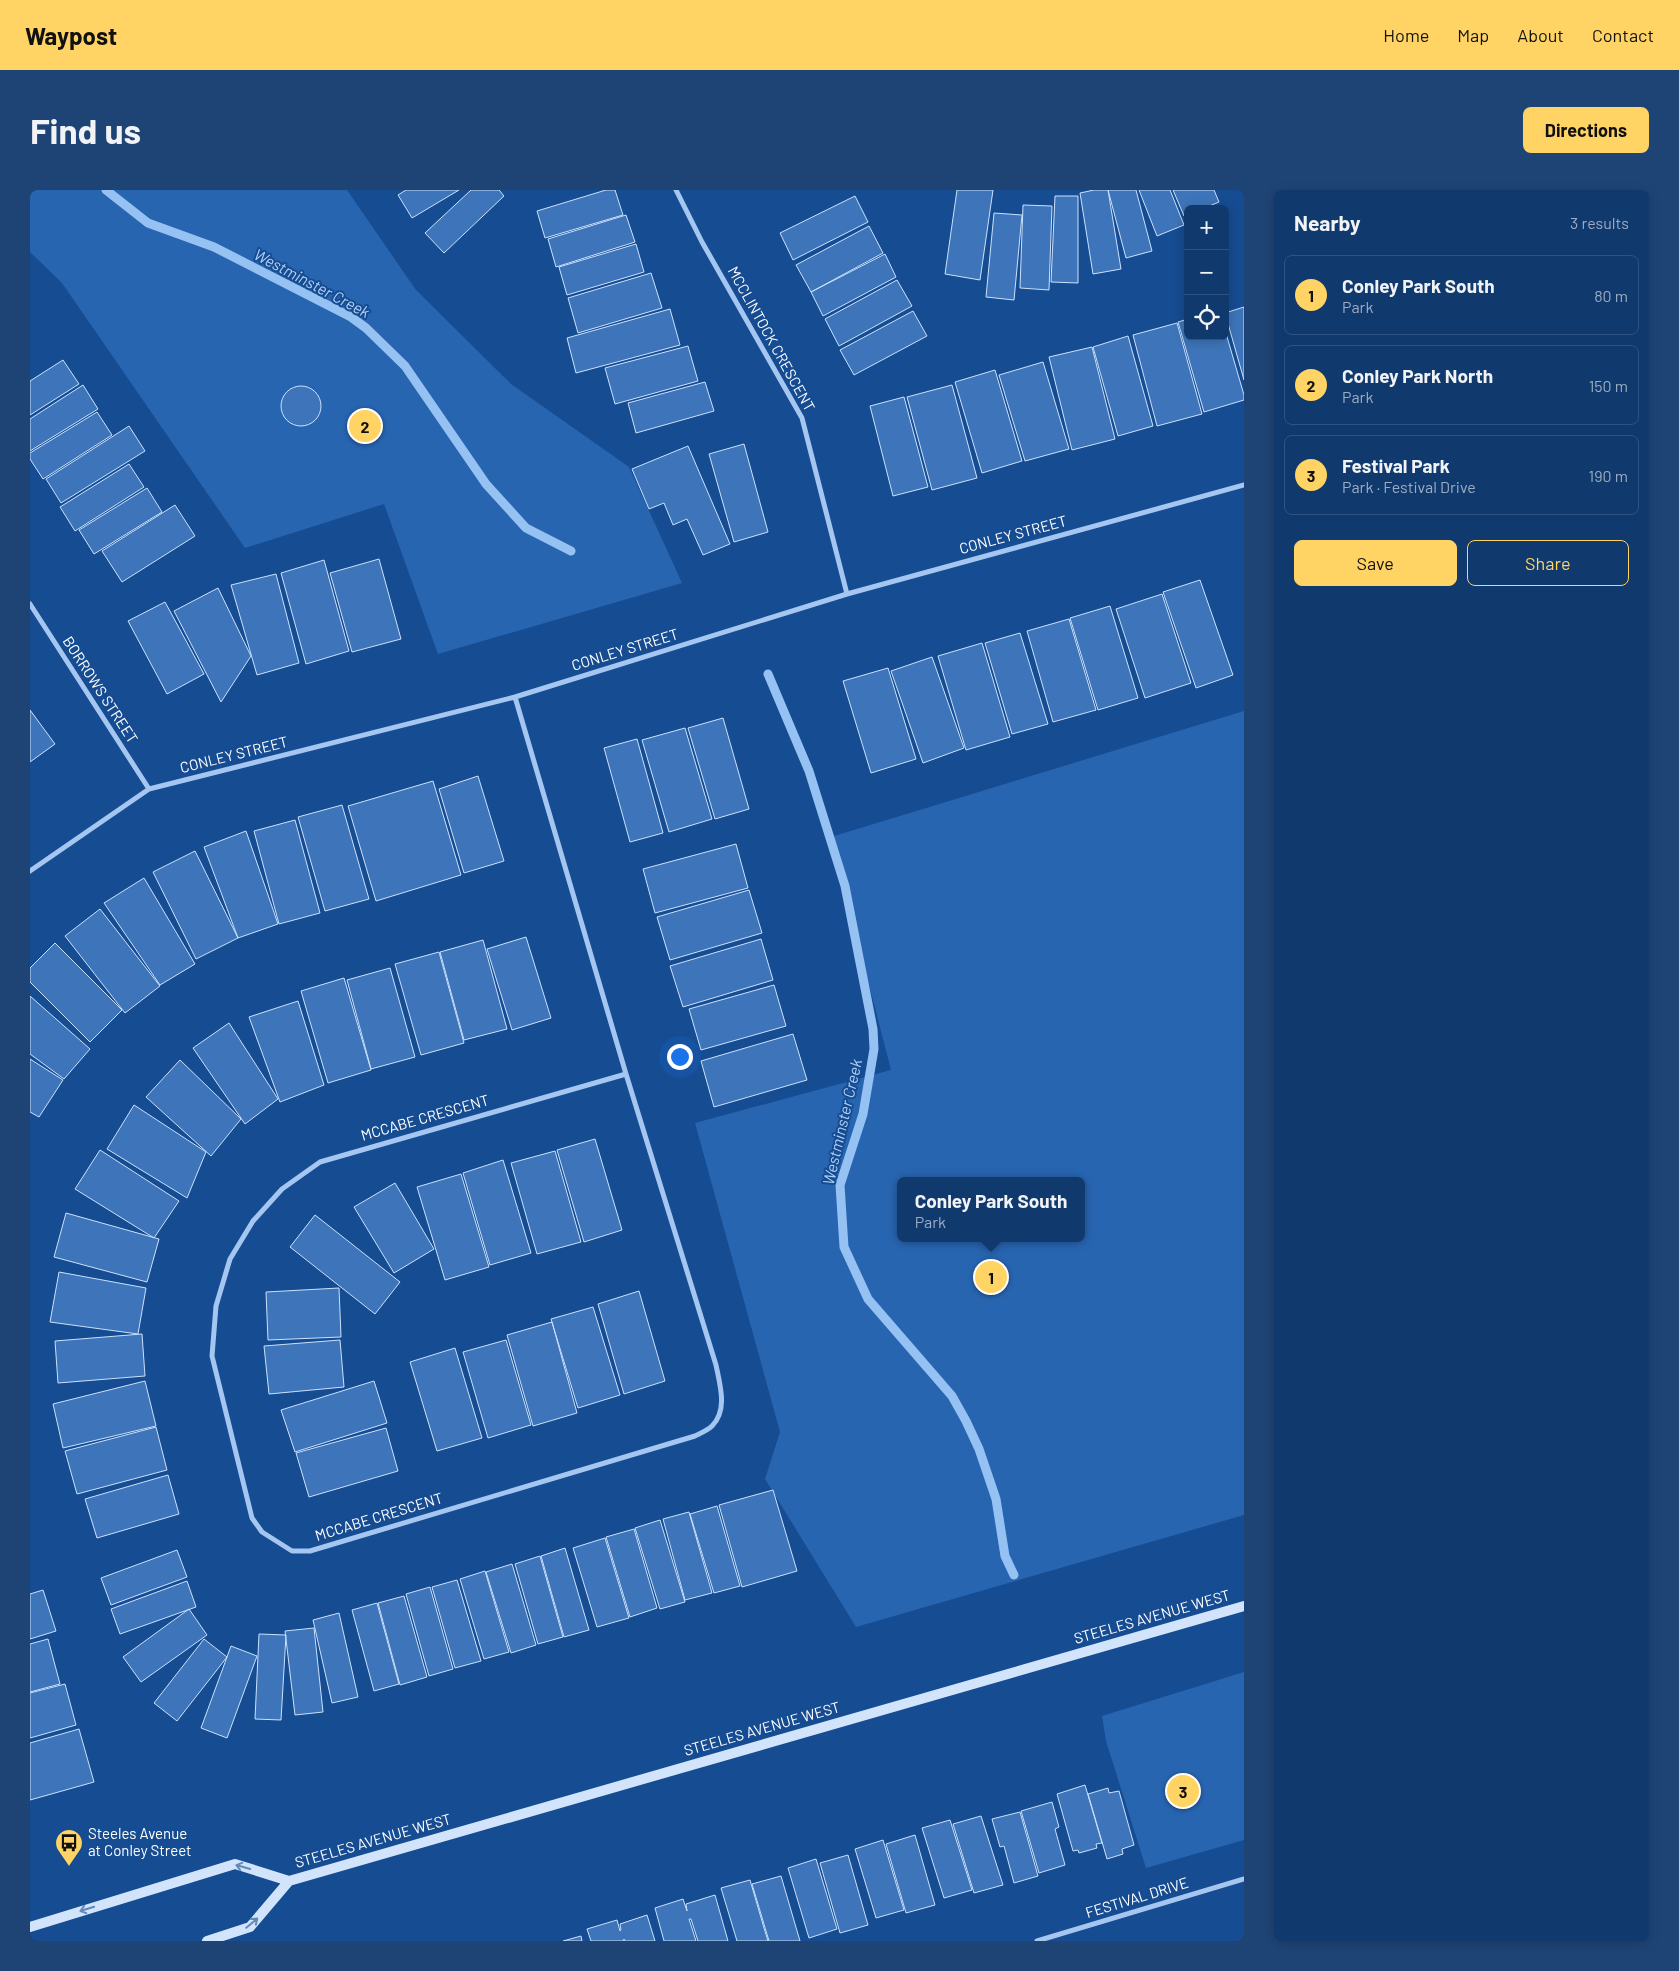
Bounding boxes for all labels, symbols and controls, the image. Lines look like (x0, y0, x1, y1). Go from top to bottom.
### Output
text: Waypost (25, 21, 117, 50)
text: Home (1383, 24, 1429, 46)
text: Map (1457, 24, 1489, 46)
text: About (1517, 24, 1564, 46)
text: Contact (1592, 24, 1654, 46)
button: Directions (1523, 107, 1649, 153)
text: Find us (30, 109, 141, 151)
map controls (1184, 205, 1229, 340)
button: + (1184, 205, 1229, 250)
text: Nearby (1294, 210, 1360, 235)
text: 3 results (1570, 213, 1629, 232)
water label: Westminster Creek (251, 244, 374, 321)
button: − (1184, 250, 1229, 295)
street label: MCCLINTOCK CRESCENT (725, 263, 819, 414)
text: Conley Park South (1342, 274, 1495, 297)
text: 1 (1308, 286, 1314, 305)
text: 80 m (1594, 286, 1628, 305)
button: locate (1184, 295, 1229, 340)
text: Park (1342, 297, 1373, 316)
text: Conley Park North (1342, 364, 1493, 387)
text: 2 (1307, 376, 1315, 395)
text: 150 m (1589, 376, 1628, 395)
text: Park (1342, 387, 1373, 406)
pin: 2 (349, 407, 381, 445)
text: Festival Park (1342, 454, 1450, 477)
text: 3 (1307, 466, 1315, 485)
text: 190 m (1589, 466, 1628, 485)
text: Park · Festival Drive (1342, 477, 1476, 496)
street label: CONLEY STREET (957, 511, 1068, 557)
button: Save (1294, 540, 1457, 586)
button: Share (1467, 540, 1629, 586)
street label: CONLEY STREET (569, 624, 680, 674)
street label: BORROWS STREET (60, 633, 142, 746)
street label: CONLEY STREET (178, 732, 290, 776)
your location (667, 1044, 693, 1070)
water label: Westminster Creek (818, 1057, 865, 1187)
street label: MCCABE CRESCENT (359, 1090, 491, 1144)
popup (897, 1177, 1085, 1242)
text: Conley Park South (915, 1189, 1067, 1212)
text: Park (915, 1212, 946, 1231)
pin: 1 (975, 1258, 1007, 1296)
street label: MCCABE CRESCENT (313, 1488, 445, 1544)
street label: STEELES AVENUE WEST (1072, 1585, 1232, 1647)
street label: STEELES AVENUE WEST (682, 1697, 842, 1759)
pin: 3 (1167, 1772, 1199, 1810)
street label: STEELES AVENUE WEST (293, 1809, 453, 1871)
place label: Steeles Avenue at Conley Street (88, 1824, 192, 1859)
bus stop icon: Steeles Avenue at Conley Street (54, 1828, 84, 1867)
one-way arrow (235, 1861, 251, 1871)
street label: FESTIVAL DRIVE (1083, 1873, 1190, 1921)
one-way arrow (80, 1905, 96, 1915)
one-way arrow (245, 1918, 258, 1929)

